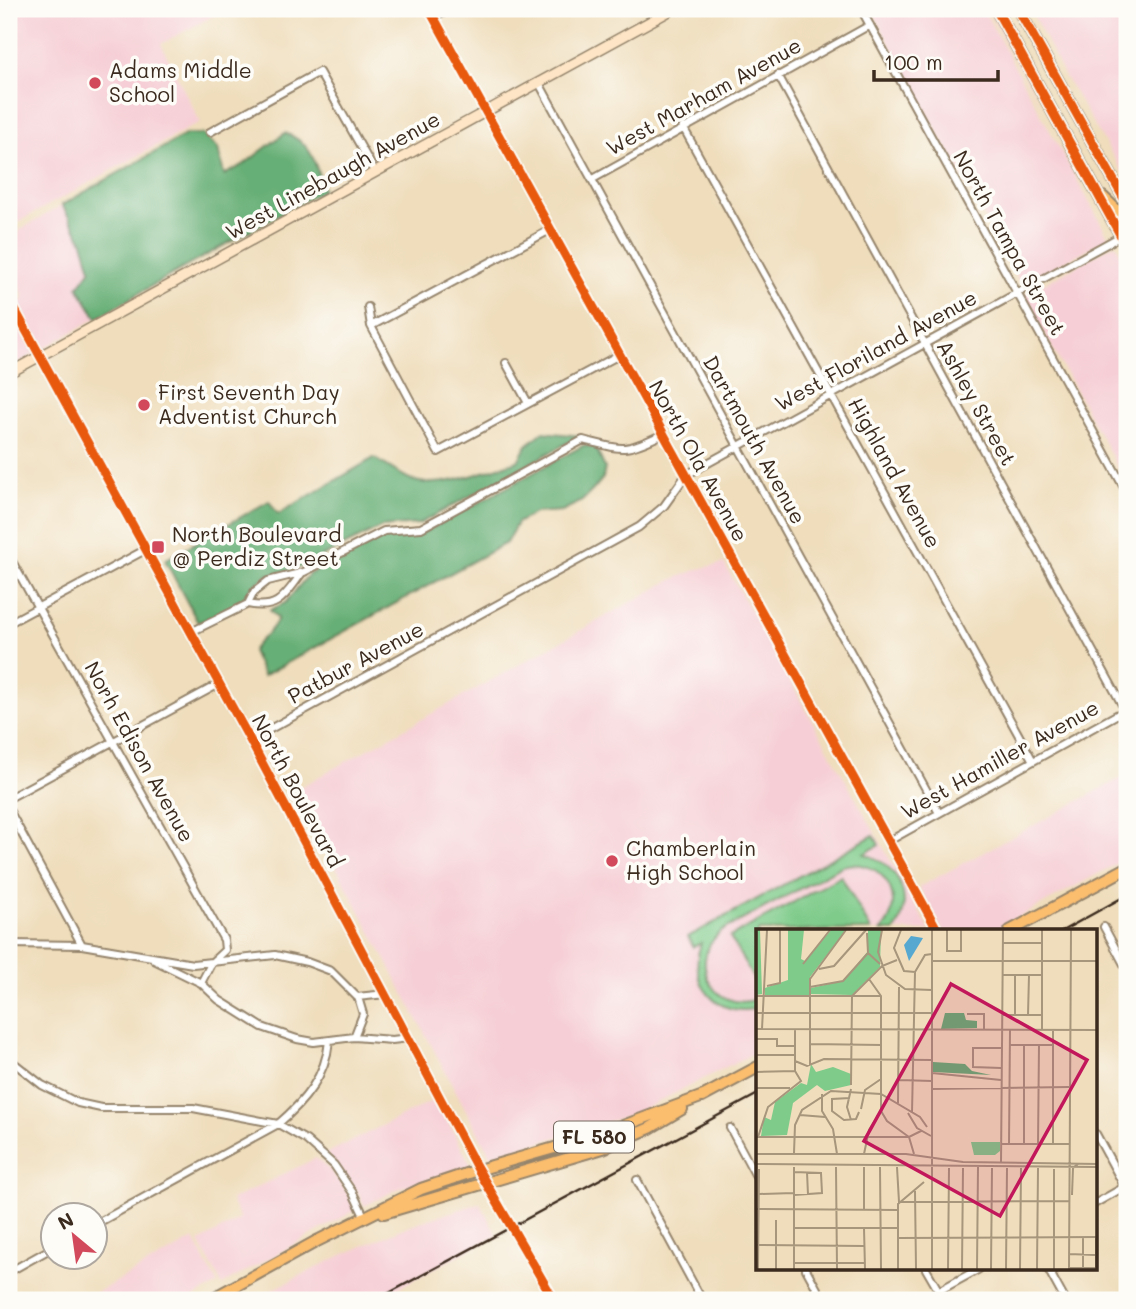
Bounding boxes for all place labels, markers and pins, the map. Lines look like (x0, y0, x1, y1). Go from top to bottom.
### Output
place label: Adams Middle School (109, 56, 252, 107)
marker: Adams Middle School (87, 75, 103, 91)
place label: First Seventh Day Adventist Church (158, 378, 340, 429)
marker: First Seventh Day Adventist Church (136, 397, 152, 413)
place label: North Boulevard @ Perdiz Street (172, 520, 342, 571)
marker: North Boulevard @ Perdiz Street (150, 539, 166, 555)
place label: Chamberlain High School (626, 834, 756, 885)
marker: Chamberlain High School (604, 853, 620, 869)

